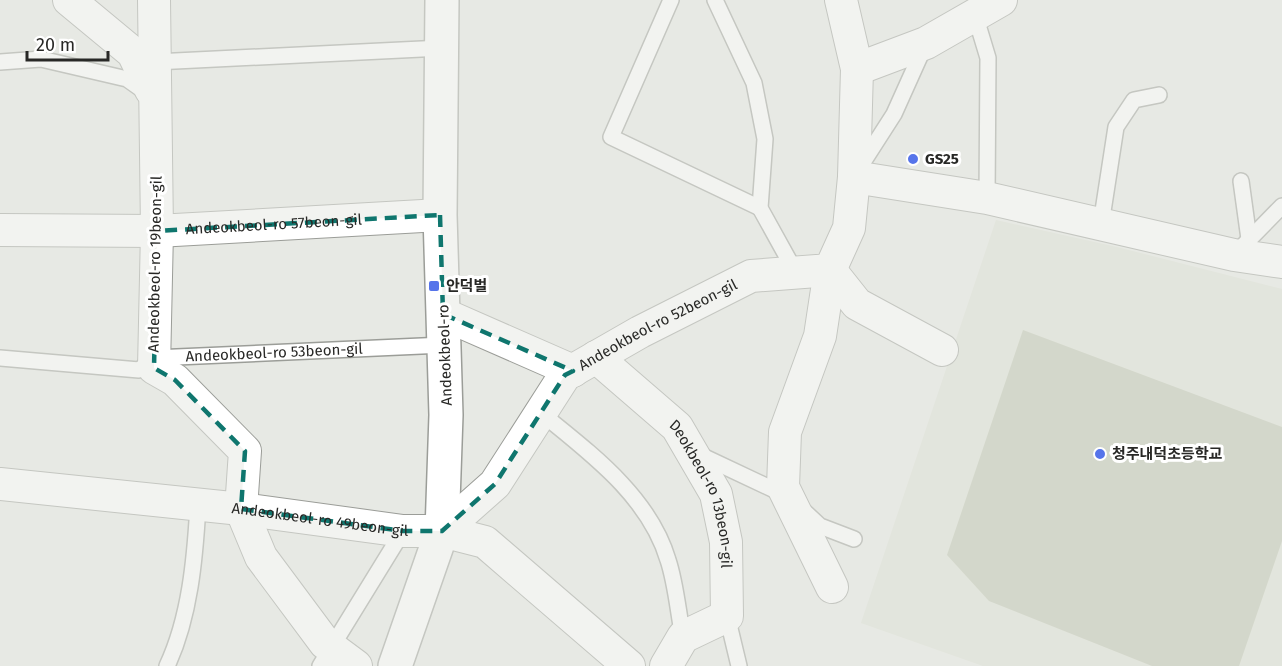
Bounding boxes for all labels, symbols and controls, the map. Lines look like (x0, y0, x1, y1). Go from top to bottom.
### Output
scale bar (27, 24, 108, 62)
text: 20 m (36, 34, 75, 56)
place label: GS25 (925, 150, 959, 168)
marker: GS25 (906, 152, 920, 166)
street label: Andeokbeol-ro 19beon-gil (144, 175, 166, 352)
street label: Andeokbeol-ro 57beon-gil (185, 210, 363, 238)
street label: Andeokbeol-ro 52beon-gil (575, 275, 741, 374)
place label: 안덕벌 (446, 277, 487, 295)
marker: 안덕벌 (427, 279, 441, 293)
street label: Andeokbeol-ro (434, 304, 456, 406)
street label: Andeokbeol-ro 53beon-gil (185, 340, 364, 366)
street label: Deokbeol-ro 13beon-gil (666, 416, 736, 569)
place label: 청주내덕초등학교 (1112, 445, 1223, 463)
marker: 청주내덕초등학교 (1093, 447, 1107, 461)
street label: Andeokbeol-ro 49beon-gil (231, 499, 409, 540)

